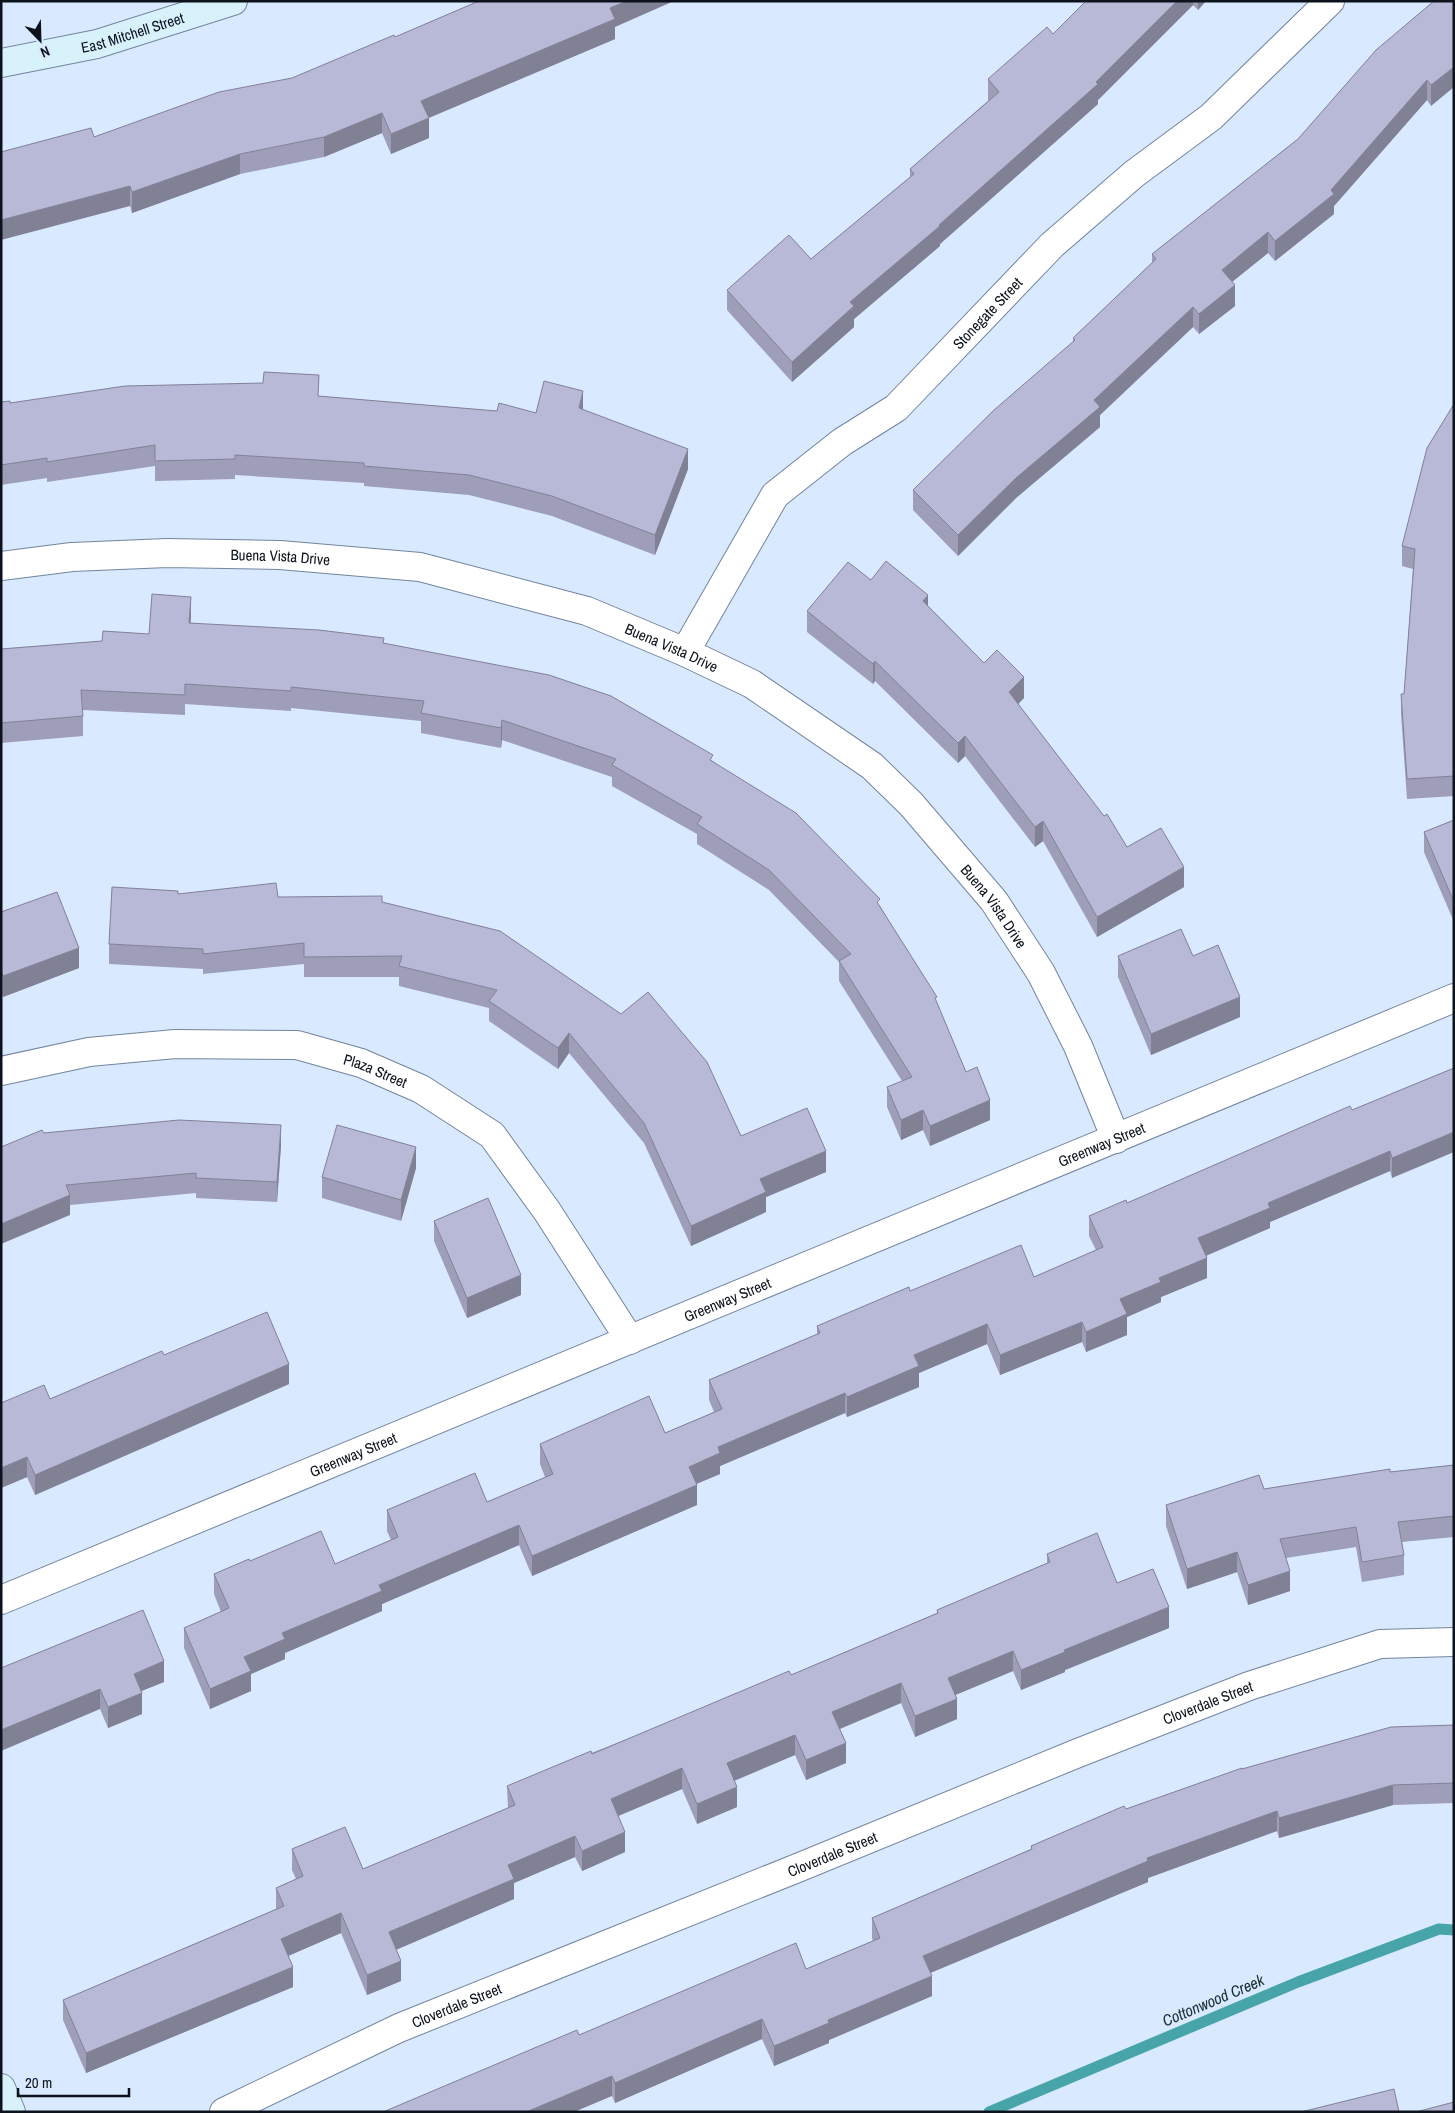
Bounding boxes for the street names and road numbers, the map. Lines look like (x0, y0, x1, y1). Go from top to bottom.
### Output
street label: East Mitchell Street (79, 7, 187, 57)
street label: Stonegate Street (948, 272, 1027, 353)
street label: Buena Vista Drive (230, 544, 331, 570)
street label: Buena Vista Drive (622, 618, 722, 677)
street label: Buena Vista Drive (956, 859, 1032, 952)
street label: Plaza Street (341, 1048, 411, 1093)
street label: Greenway Street (1055, 1117, 1149, 1172)
street label: Greenway Street (680, 1272, 774, 1327)
street label: Greenway Street (306, 1427, 400, 1482)
street label: Cloverdale Street (1160, 1675, 1256, 1729)
street label: Cloverdale Street (784, 1826, 881, 1882)
street label: Cloverdale Street (408, 1977, 505, 2032)

